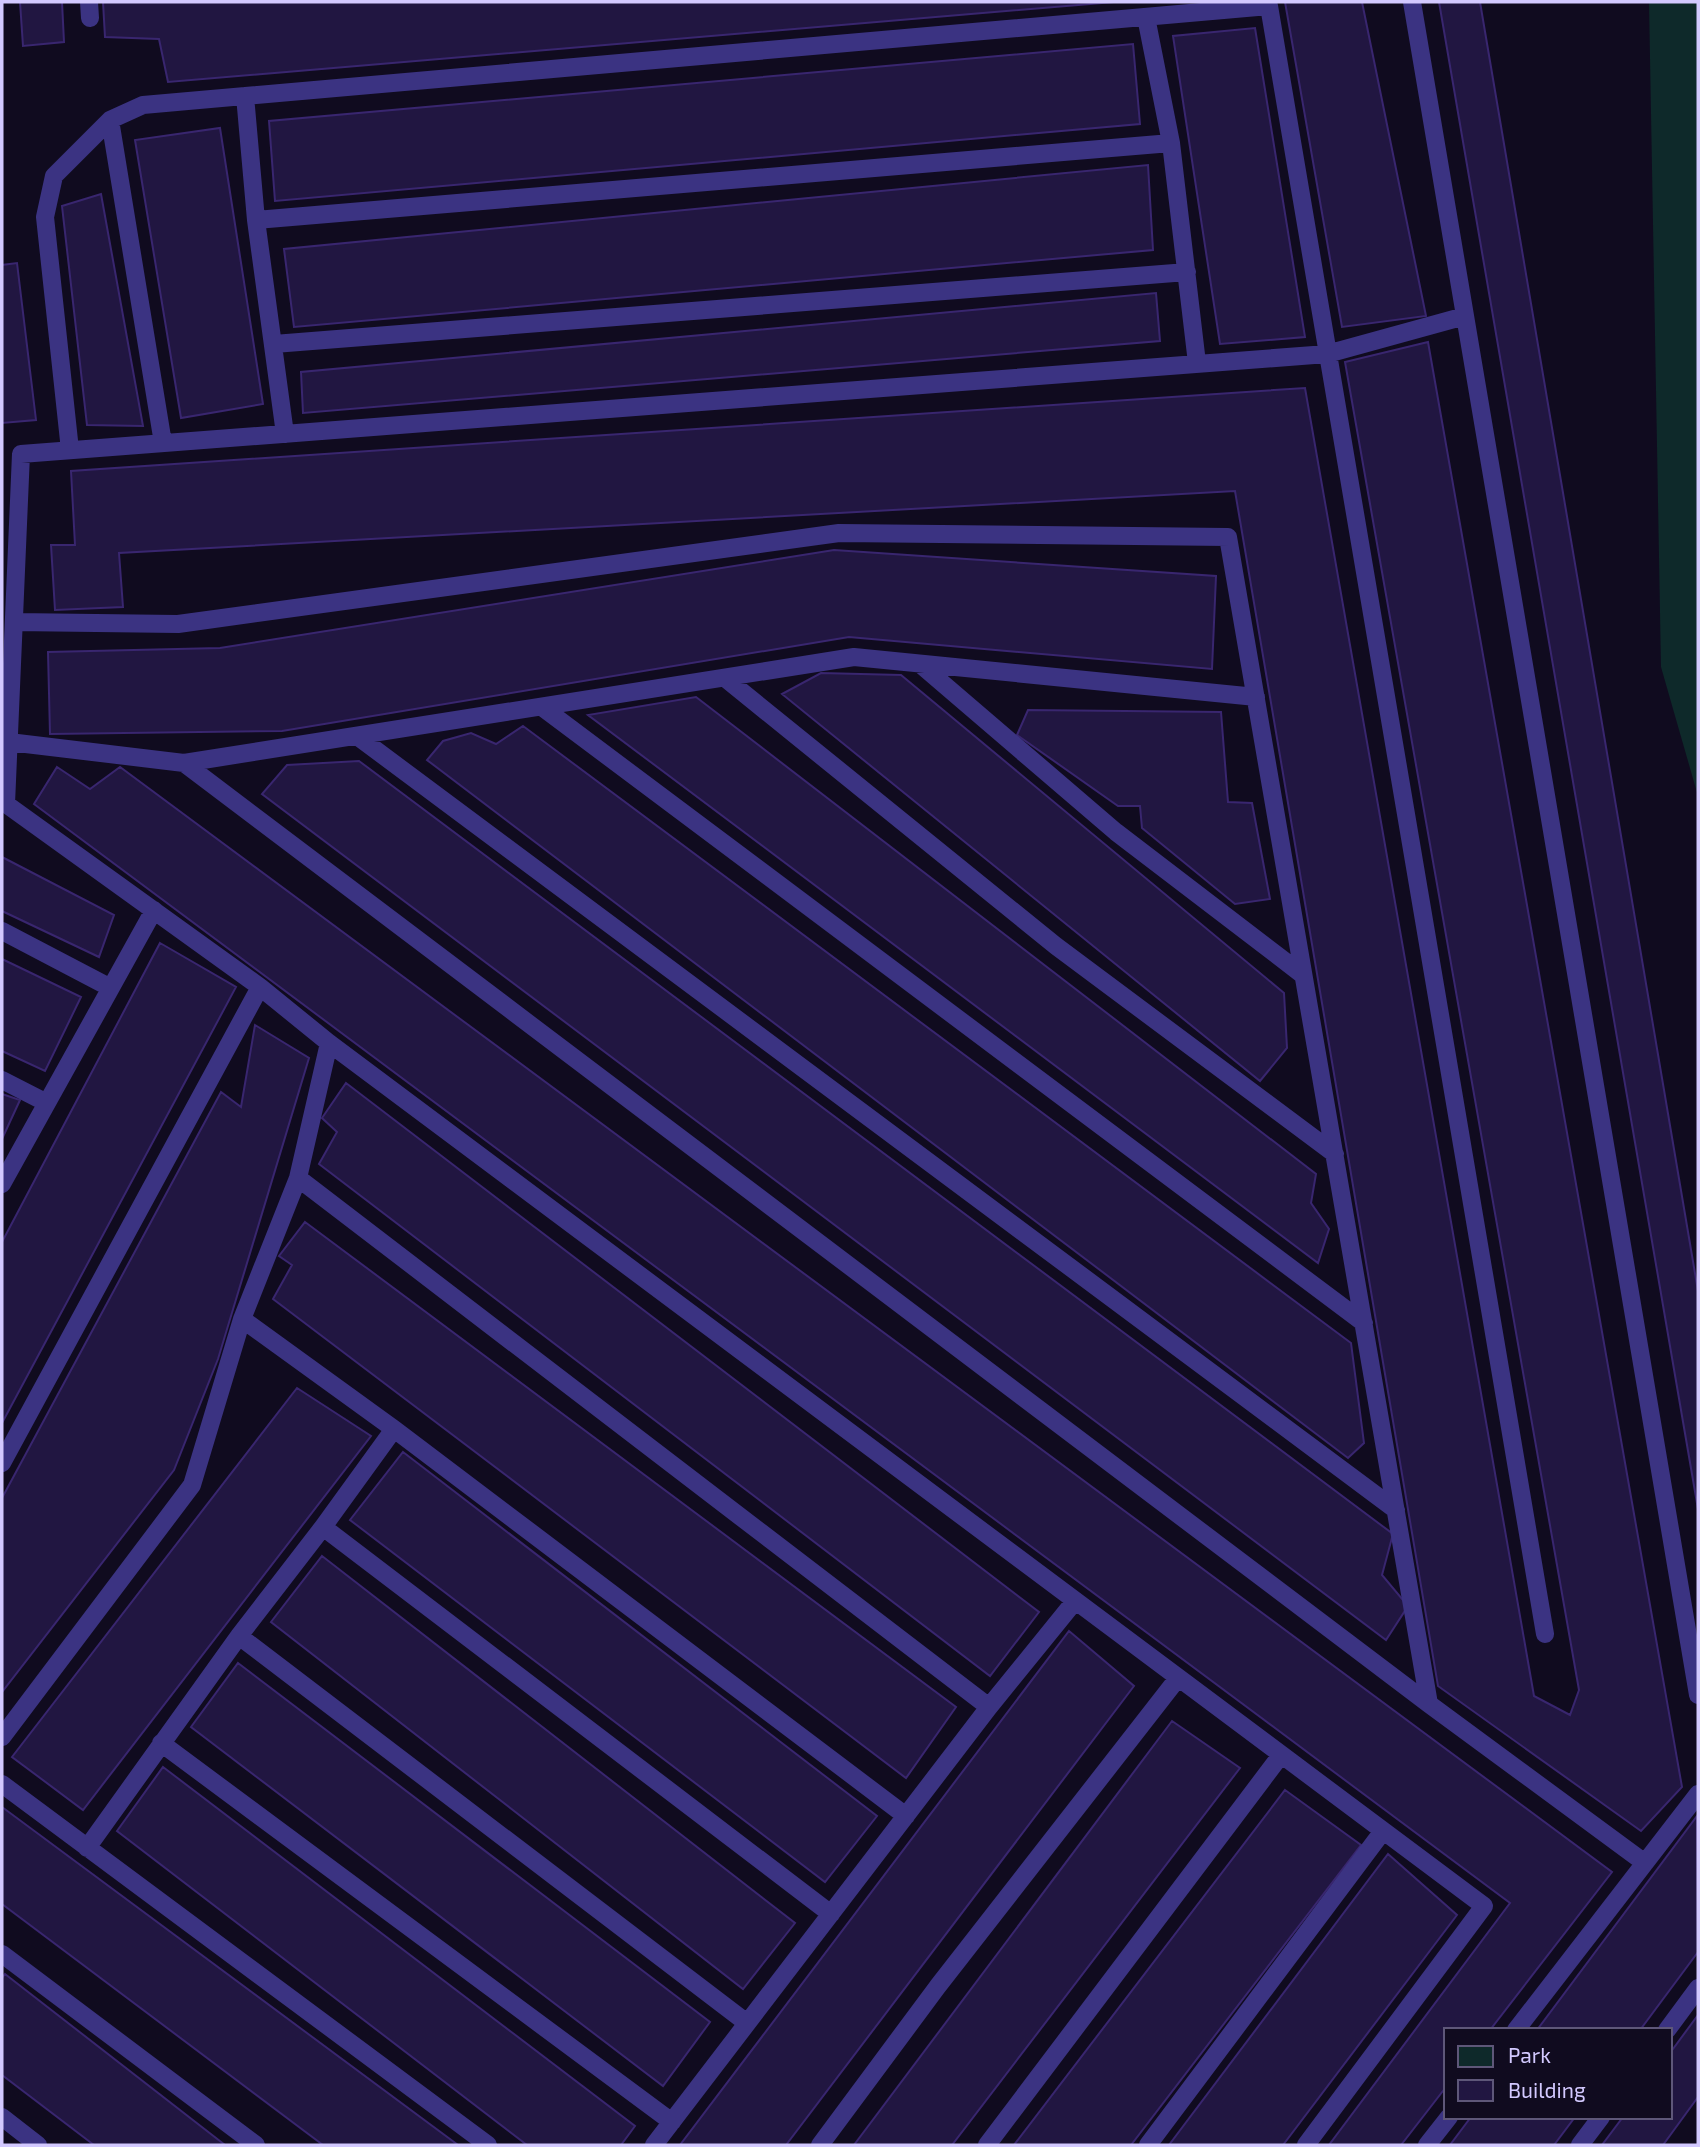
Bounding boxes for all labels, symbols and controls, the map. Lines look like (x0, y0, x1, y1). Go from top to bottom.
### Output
legend (1444, 2028, 1672, 2119)
text: Park (1508, 2042, 1551, 2067)
text: Building (1508, 2077, 1586, 2102)

